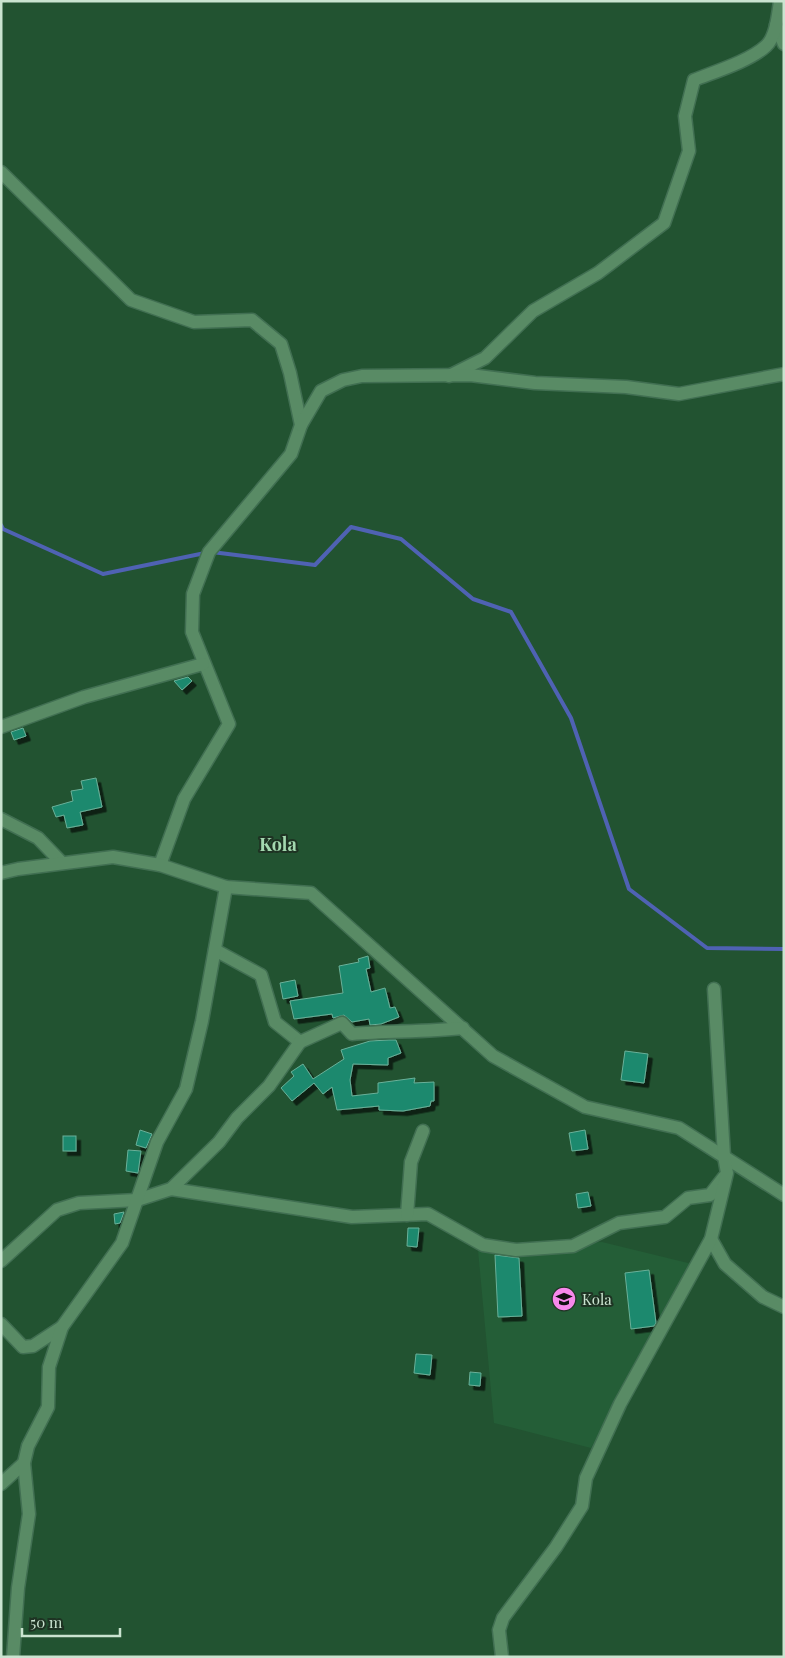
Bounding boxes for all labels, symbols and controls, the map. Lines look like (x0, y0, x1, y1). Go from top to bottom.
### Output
district label: Kola (259, 832, 297, 856)
school or university icon: Kola (551, 1286, 577, 1312)
place label: Kola (582, 1289, 612, 1309)
scale bar (22, 1606, 120, 1638)
text: 50 m (30, 1612, 63, 1632)

